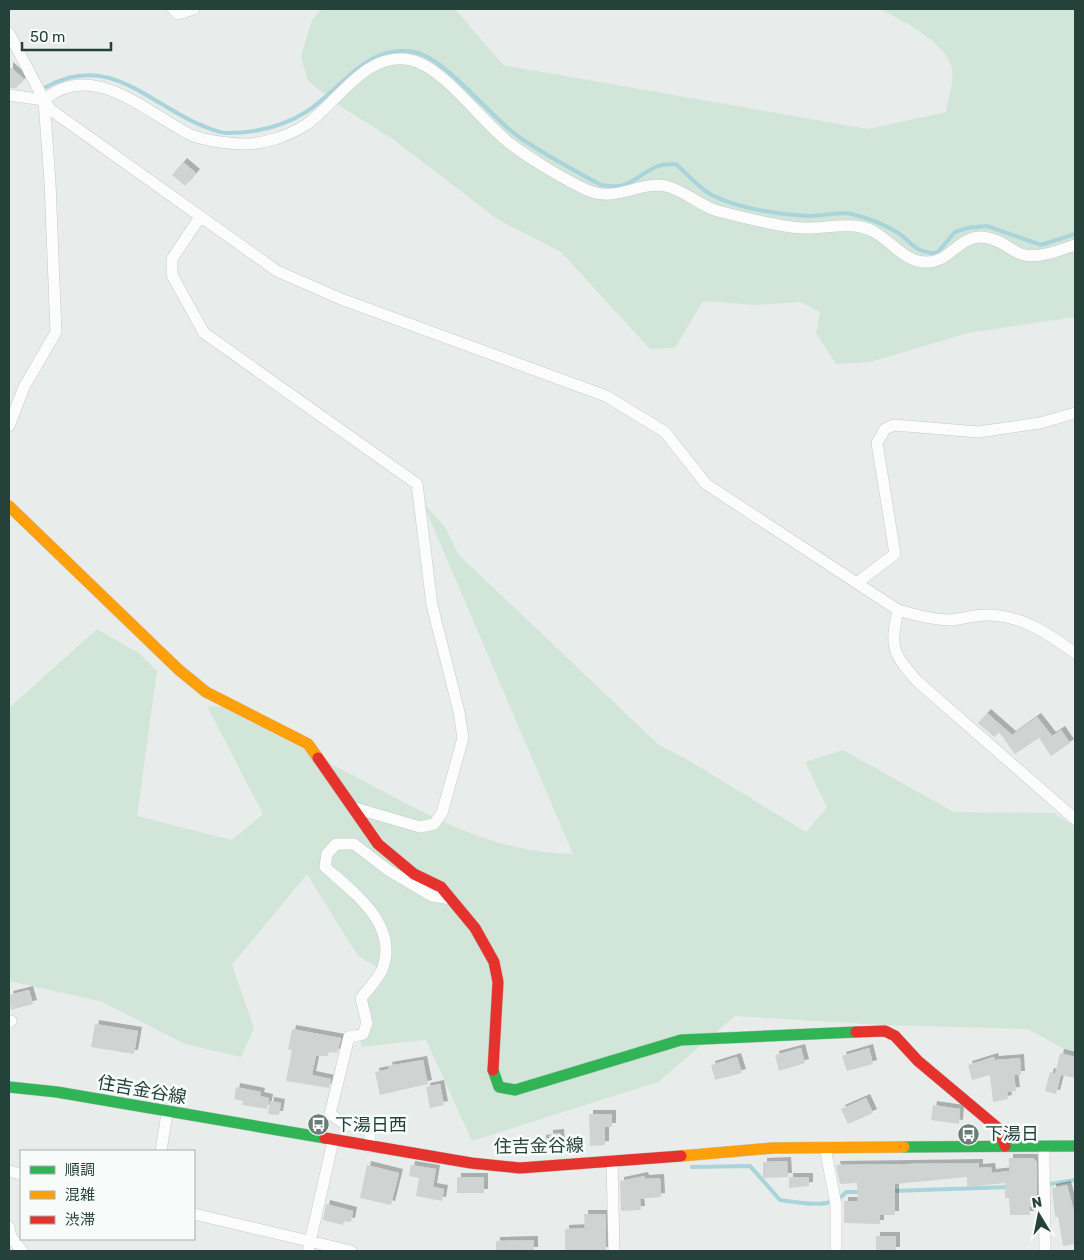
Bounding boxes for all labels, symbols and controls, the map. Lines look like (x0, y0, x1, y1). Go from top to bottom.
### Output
scale bar (22, 20, 111, 52)
text: 50 m (30, 28, 65, 46)
street label: 住吉金谷線 (96, 1071, 188, 1109)
bus stop icon: 下湯日西 (307, 1113, 331, 1137)
place label: 下湯日西 (335, 1114, 407, 1136)
bus stop icon: 下湯日 (957, 1122, 981, 1146)
place label: 下湯日 (985, 1123, 1039, 1145)
street label: 住吉金谷線 (494, 1134, 584, 1158)
legend (20, 1150, 195, 1240)
text: 順調 (65, 1161, 95, 1179)
text: 混雑 (65, 1186, 95, 1204)
north arrow (1014, 1190, 1064, 1240)
text: N (1030, 1193, 1043, 1212)
text: 渋滞 (65, 1211, 95, 1229)

